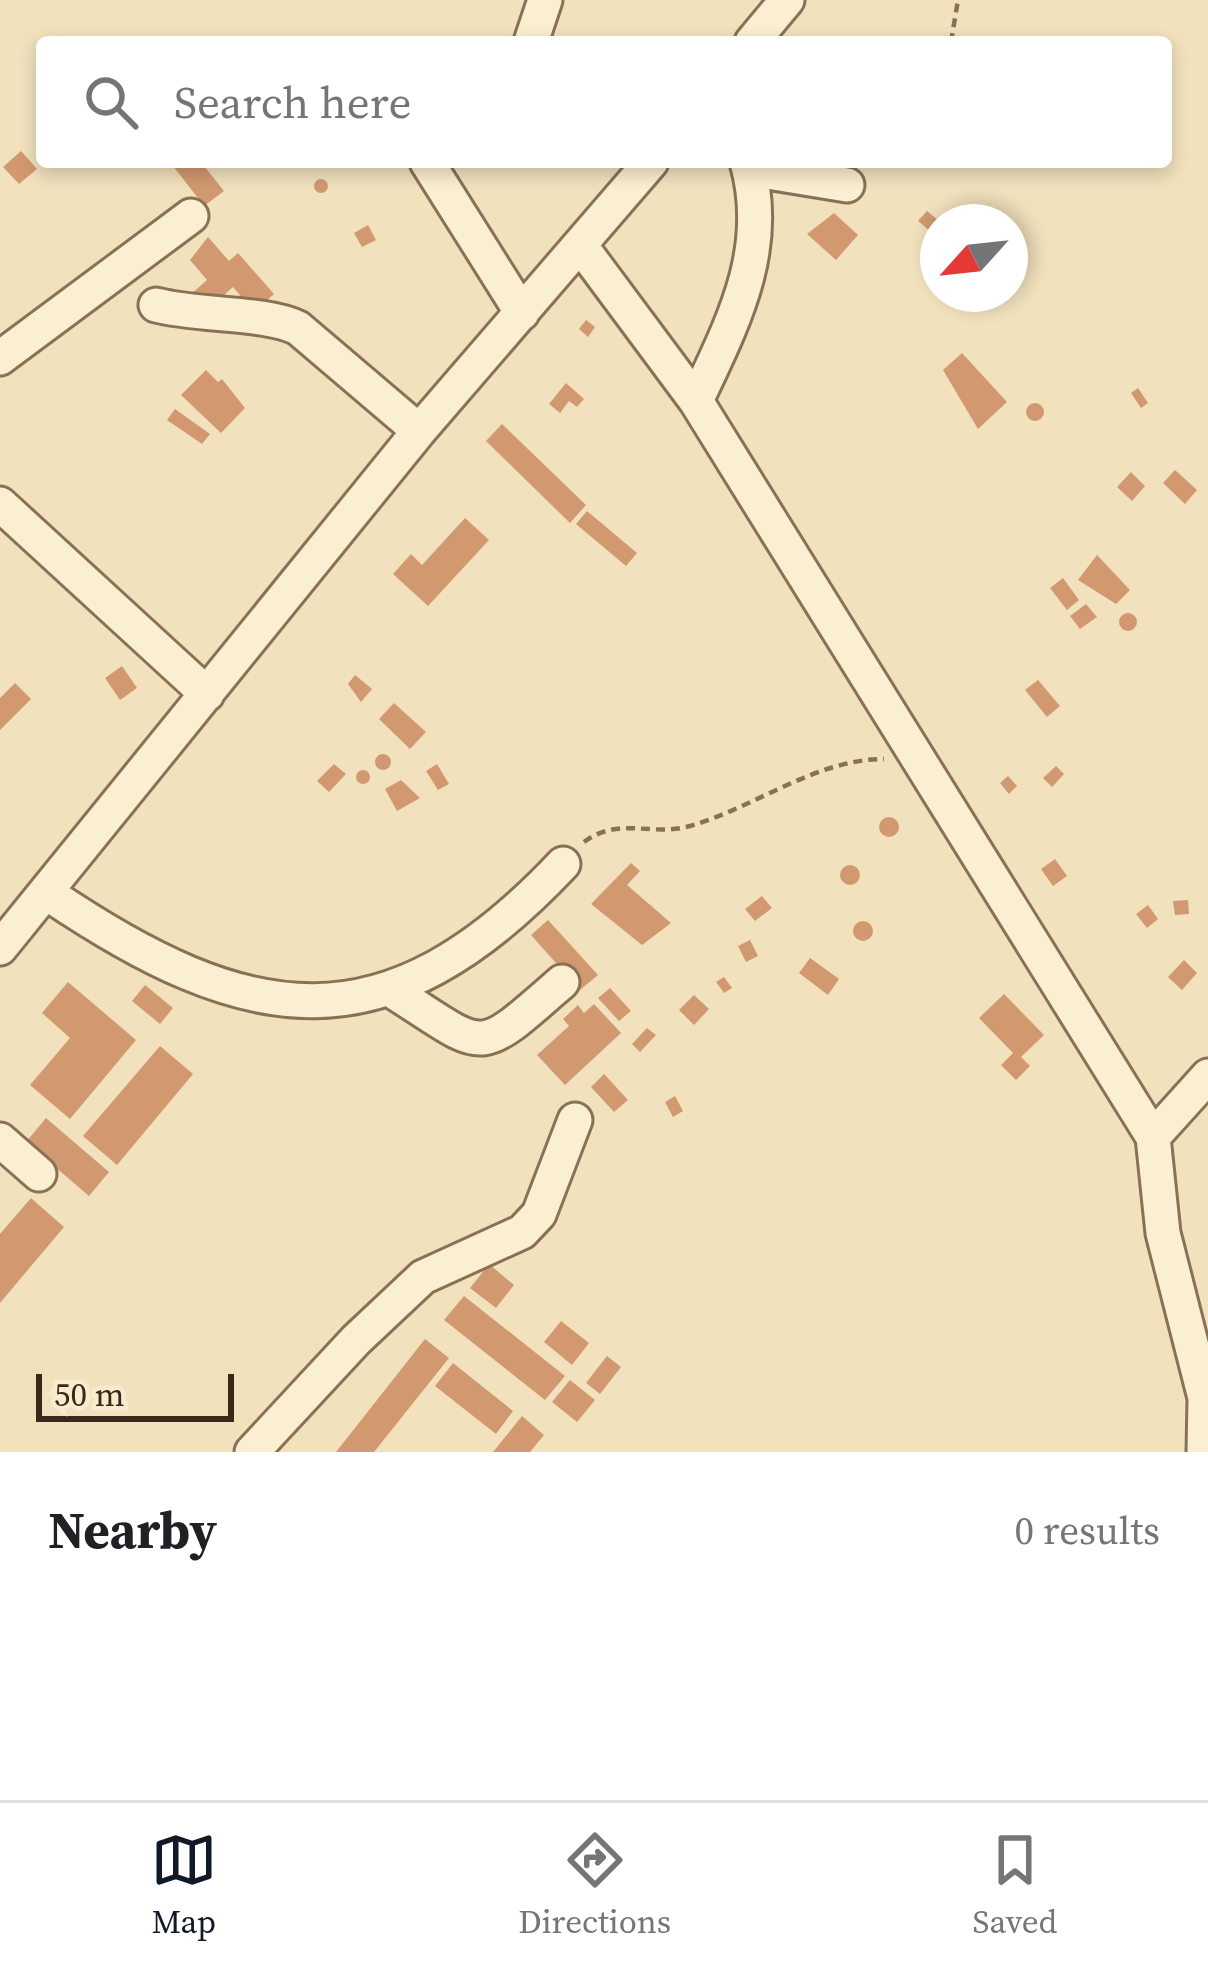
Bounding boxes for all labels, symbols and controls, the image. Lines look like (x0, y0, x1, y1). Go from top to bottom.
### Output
search box (36, 36, 1172, 168)
icon: search (78, 69, 144, 135)
text: Search here (174, 71, 411, 133)
north arrow (920, 204, 1028, 312)
scale bar (36, 1368, 234, 1421)
text: 50 m (54, 1372, 124, 1417)
text: Nearby (48, 1495, 217, 1565)
text: 0 results (1015, 1504, 1160, 1557)
tab: Map (151, 1827, 217, 1944)
tab: Directions (518, 1827, 671, 1944)
tab: Saved (973, 1827, 1057, 1944)

